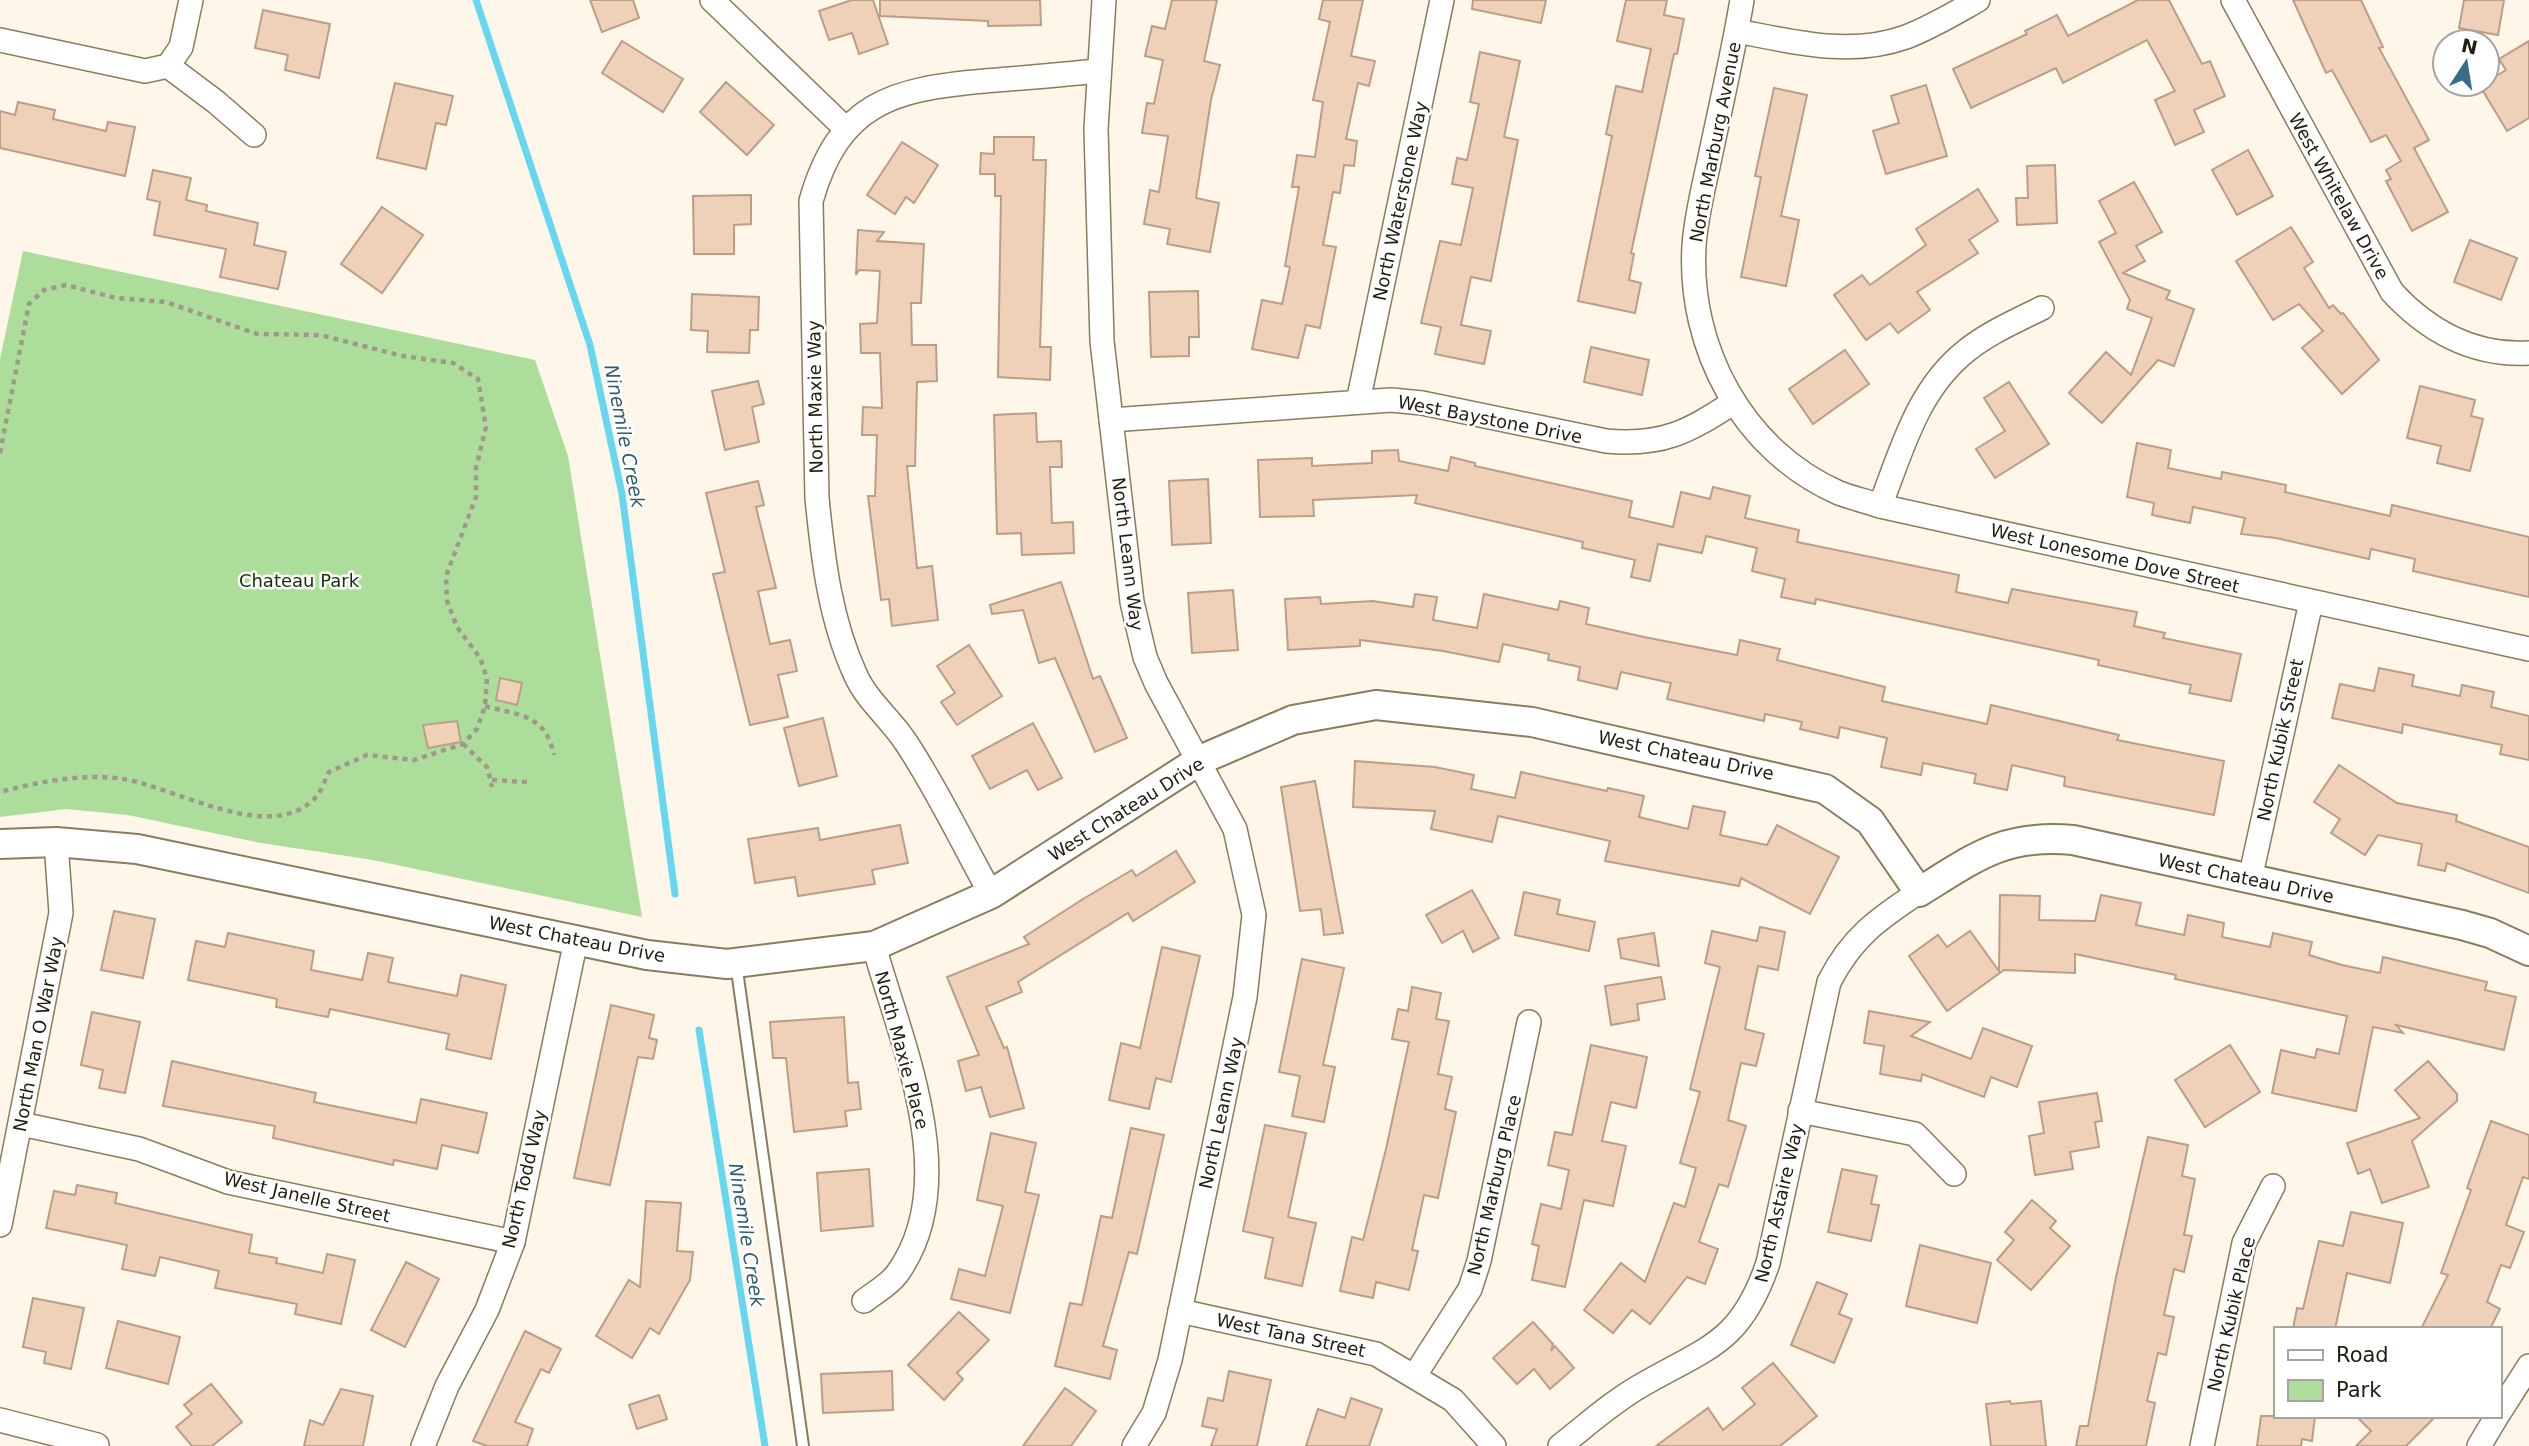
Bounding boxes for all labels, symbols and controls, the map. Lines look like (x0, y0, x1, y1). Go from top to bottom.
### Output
north arrow (2431, 28, 2501, 98)
text: N (2459, 34, 2480, 59)
street label: North Marburg Avenue (1685, 40, 1745, 244)
street label: North Waterstone Way (1369, 99, 1431, 303)
street label: West Whitelaw Drive (2285, 109, 2393, 283)
street label: North Maxie Way (803, 320, 827, 474)
water label: Ninemile Creek (600, 362, 650, 510)
street label: West Baystone Drive (1396, 391, 1584, 447)
street label: North Leann Way (1108, 476, 1148, 632)
street label: West Lonesome Dove Street (1988, 519, 2242, 597)
park label: Chateau Park (239, 570, 360, 591)
street label: North Kubik Street (2253, 657, 2307, 823)
street label: West Chateau Drive (1596, 726, 1776, 784)
street label: West Chateau Drive (1044, 753, 1208, 865)
street label: West Chateau Drive (2156, 849, 2336, 907)
street label: West Chateau Drive (487, 912, 667, 966)
street label: North Man O War Way (9, 934, 67, 1134)
street label: North Maxie Place (871, 969, 933, 1131)
street label: North Leann Way (1195, 1035, 1247, 1191)
street label: North Marburg Place (1463, 1093, 1525, 1277)
street label: North Todd Way (498, 1107, 550, 1251)
street label: North Astaire Way (1750, 1121, 1808, 1285)
water label: Ninemile Creek (725, 1161, 769, 1310)
street label: West Janelle Street (222, 1168, 392, 1226)
street label: North Kubik Place (2203, 1234, 2259, 1394)
street label: West Tana Street (1215, 1309, 1367, 1361)
legend (2274, 1327, 2501, 1418)
text: Road (2336, 1343, 2389, 1367)
text: Park (2336, 1378, 2382, 1402)

